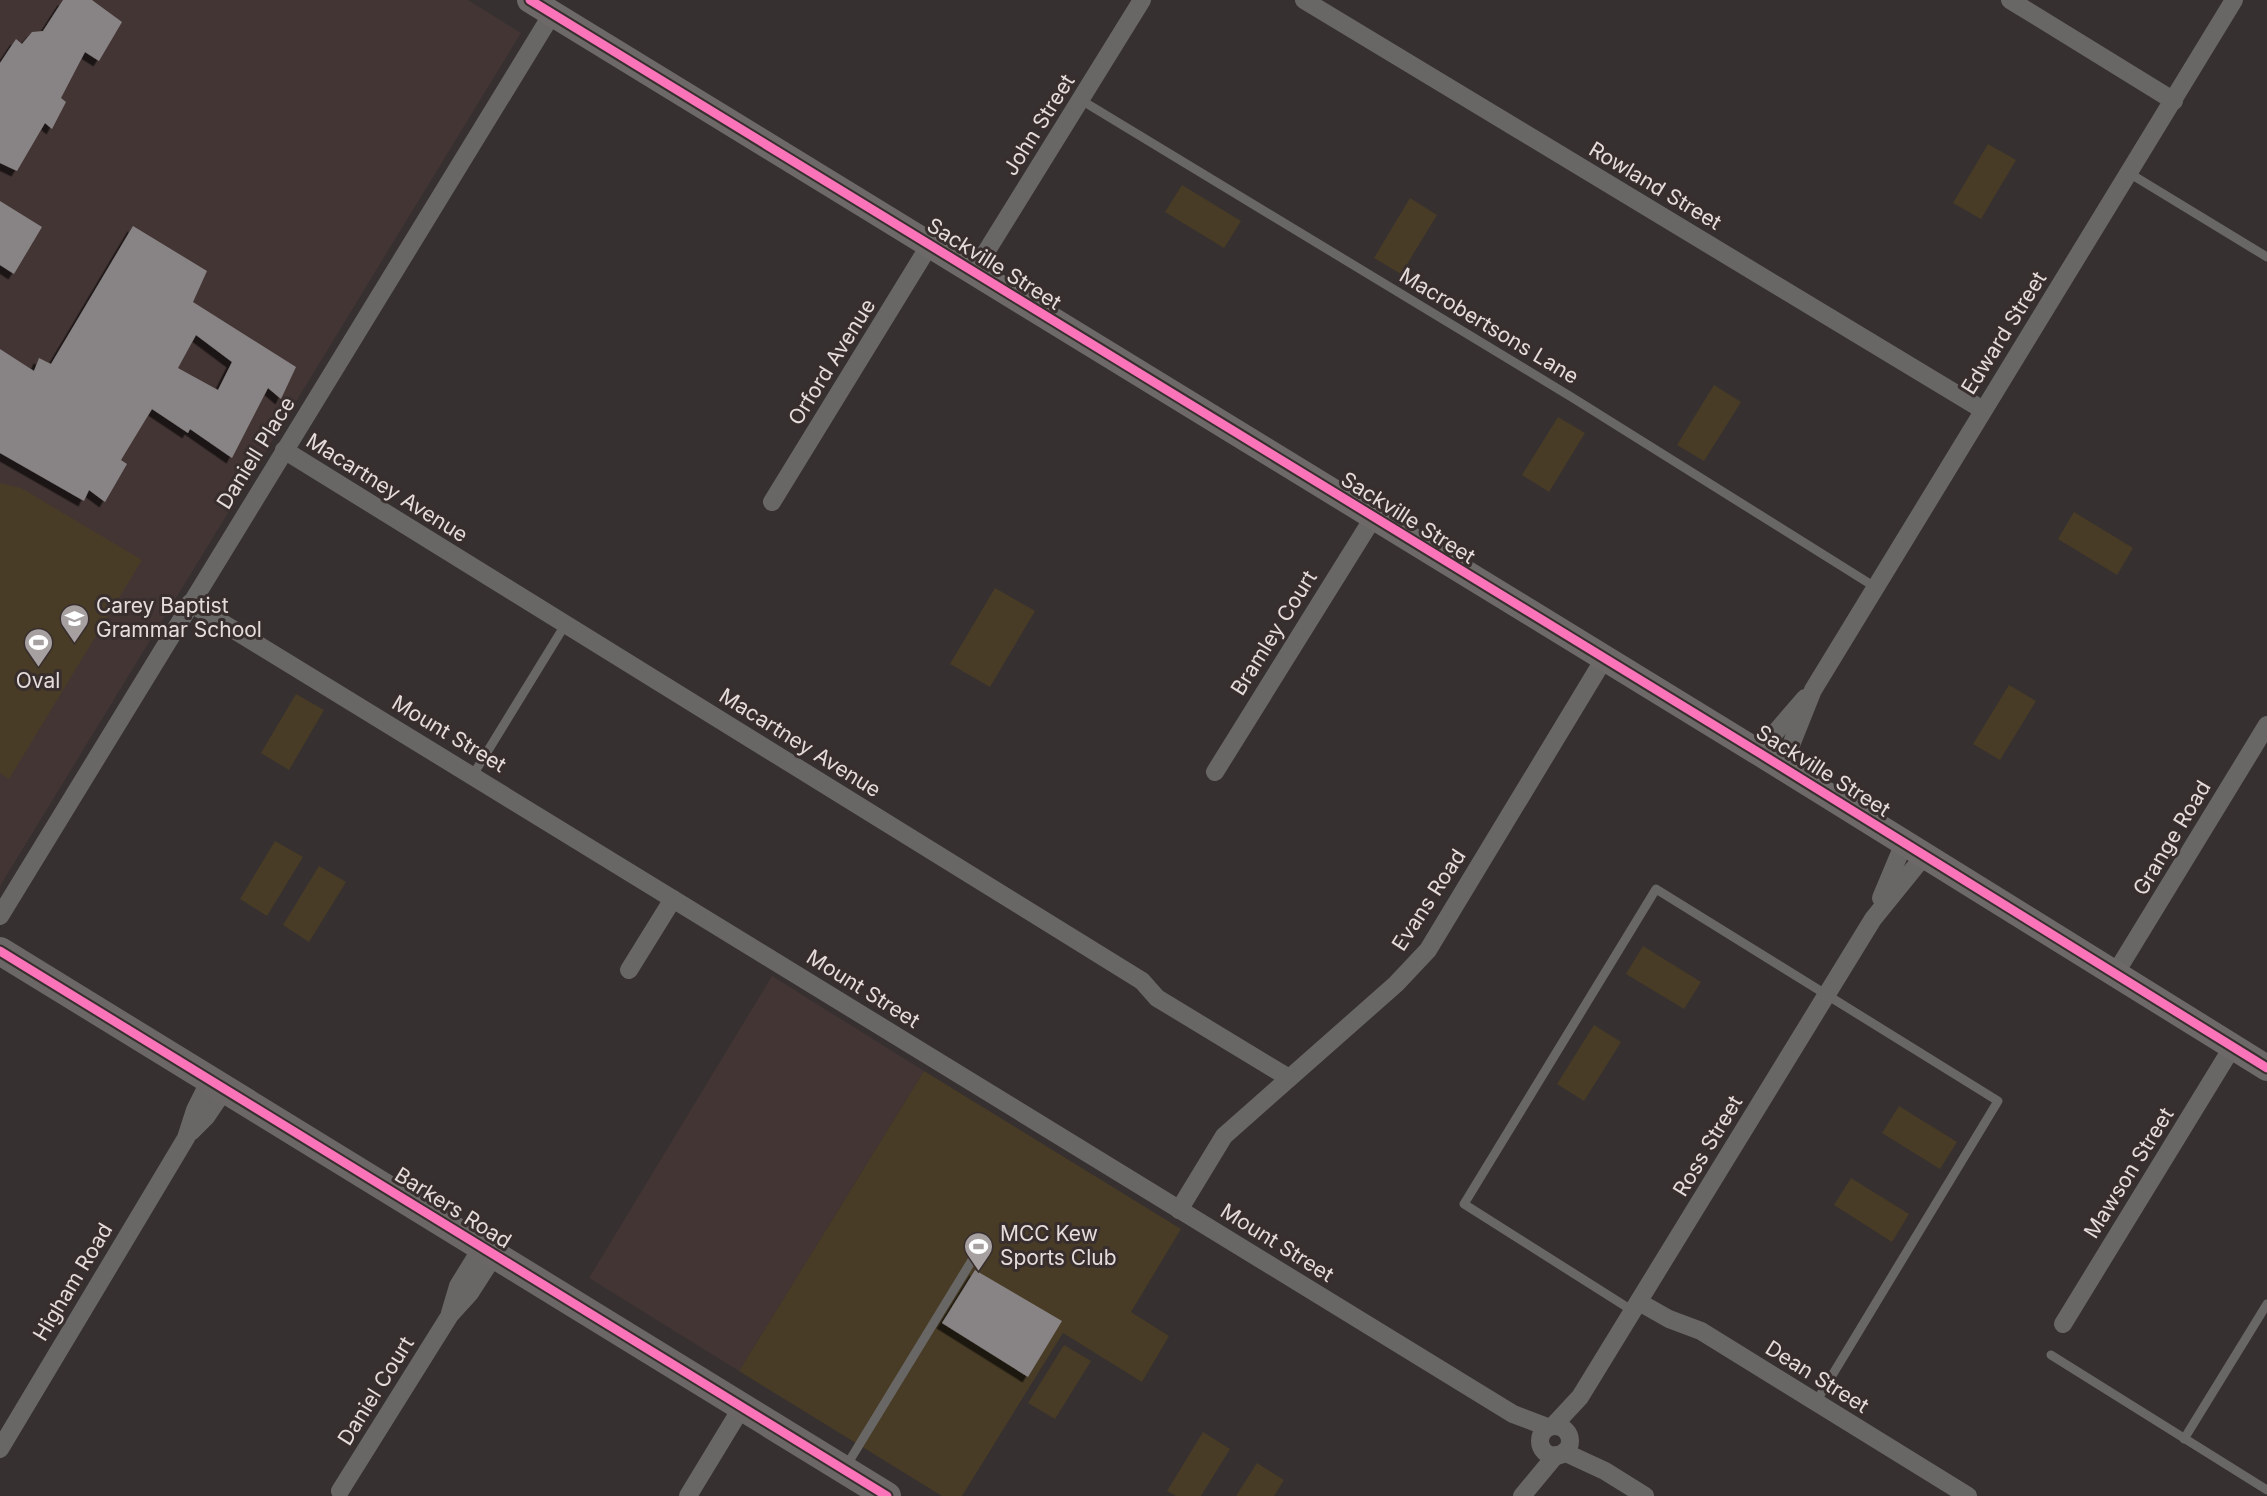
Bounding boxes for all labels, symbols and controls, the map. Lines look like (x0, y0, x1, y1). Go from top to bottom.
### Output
street label: John Street (998, 69, 1080, 180)
street label: Rowland Street (1585, 136, 1726, 235)
street label: Sackville Street (923, 212, 1066, 315)
street label: Macrobertsons Lane (1395, 262, 1583, 389)
street label: Edward Street (1956, 267, 2051, 399)
street label: Orford Avenue (783, 294, 880, 429)
street label: Daniell Place (211, 392, 300, 513)
street label: Macartney Avenue (302, 428, 473, 547)
street label: Sackville Street (1337, 466, 1480, 569)
street label: Bramley Court (1225, 566, 1322, 700)
place label: Carey Baptist Grammar School (96, 593, 262, 642)
school or university icon: Carey Baptist Grammar School (59, 602, 91, 644)
sports icon: Oval (22, 626, 54, 668)
place label: Oval (16, 668, 60, 693)
street label: Macartney Avenue (715, 683, 886, 802)
street label: Mount Street (388, 690, 511, 777)
street label: Sackville Street (1752, 719, 1895, 822)
street label: Grange Road (2128, 776, 2216, 900)
street label: Evans Road (1386, 844, 1471, 955)
street label: Mount Street (802, 944, 924, 1033)
street label: Ross Street (1668, 1091, 1747, 1201)
street label: Mawson Street (2078, 1103, 2179, 1243)
street label: Barkers Road (390, 1162, 516, 1253)
street label: Mount Street (1216, 1198, 1338, 1287)
street label: Higham Road (28, 1218, 117, 1345)
place label: MCC Kew Sports Club (1000, 1221, 1117, 1270)
sports icon: MCC Kew Sports Club (963, 1230, 995, 1272)
street label: Daniel Court (332, 1332, 419, 1450)
street label: Dean Street (1761, 1335, 1874, 1418)

